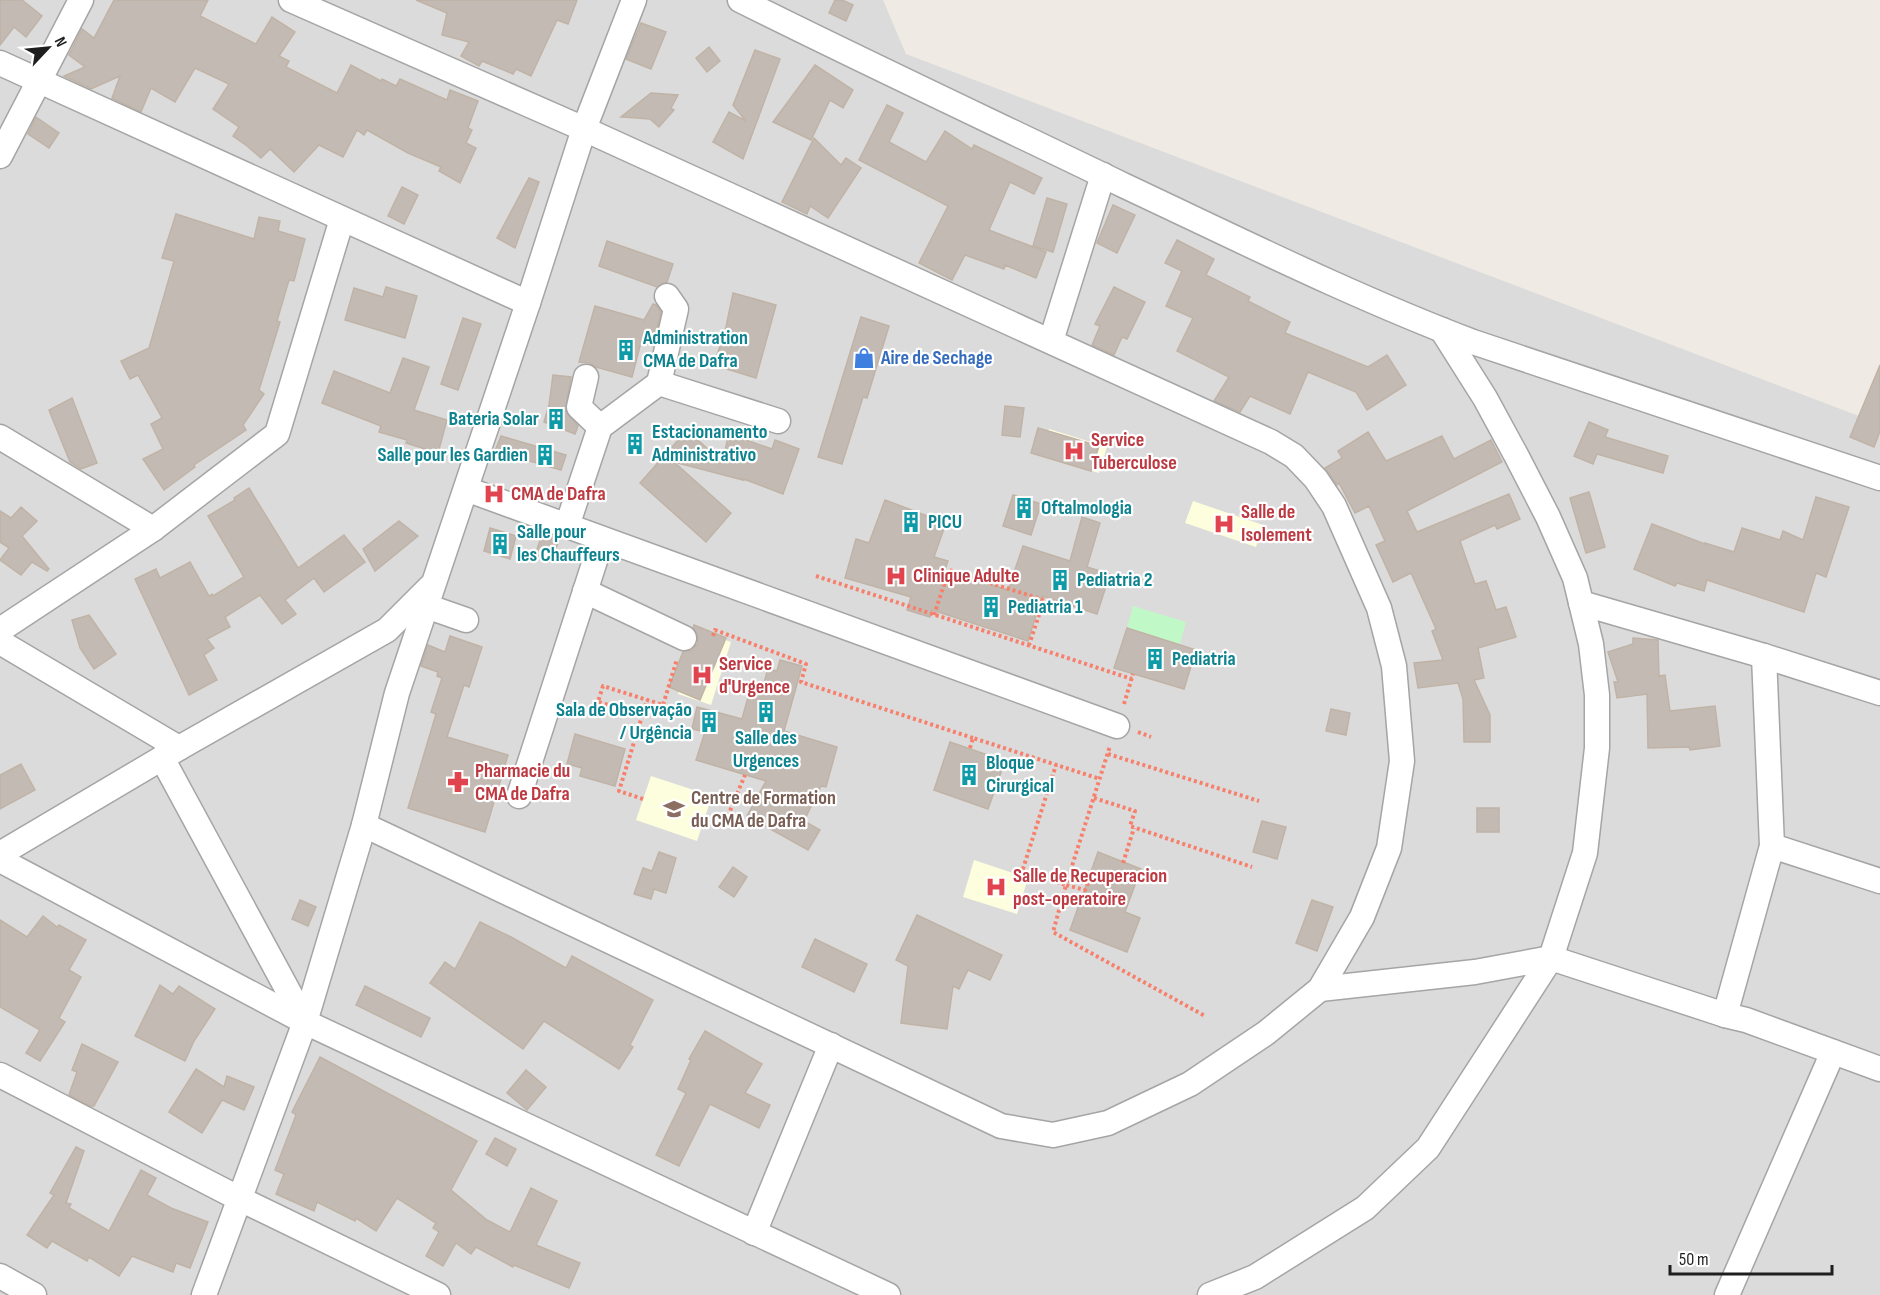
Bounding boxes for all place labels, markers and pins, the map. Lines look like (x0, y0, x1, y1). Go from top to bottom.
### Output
place label: Administration CMA de Dafra (642, 326, 748, 373)
building icon: Administration CMA de Dafra (614, 338, 638, 362)
shop icon: Aire de Sechage (852, 346, 876, 370)
place label: Aire de Sechage (880, 346, 993, 370)
place label: Bateria Solar (448, 407, 539, 431)
building icon: Bateria Solar (544, 407, 568, 431)
place label: Estacionamento Administrativo (651, 420, 767, 467)
place label: Service Tuberculose (1091, 428, 1177, 475)
building icon: Estacionamento Administrativo (623, 432, 647, 456)
hospital icon: Service Tuberculose (1062, 439, 1086, 463)
place label: Salle pour les Gardien (377, 443, 528, 467)
building icon: Salle pour les Gardien (533, 443, 557, 467)
hospital icon: CMA de Dafra (482, 482, 506, 506)
place label: CMA de Dafra (511, 482, 606, 506)
building icon: Oftalmologia (1012, 496, 1036, 520)
place label: Oftalmologia (1041, 496, 1132, 520)
place label: Salle de Isolement (1241, 500, 1312, 547)
building icon: PICU (899, 510, 923, 534)
place label: PICU (928, 510, 962, 534)
hospital icon: Salle de Isolement (1212, 512, 1236, 536)
place label: Salle pour les Chauffeurs (517, 520, 620, 567)
building icon: Salle pour les Chauffeurs (488, 532, 512, 556)
hospital icon: Clinique Adulte (884, 564, 908, 588)
place label: Clinique Adulte (913, 564, 1020, 588)
building icon: Pediatria 2 (1048, 568, 1072, 592)
place label: Pediatria 2 (1077, 568, 1152, 592)
building icon: Pediatria 1 (979, 595, 1003, 619)
place label: Pediatria 1 (1008, 595, 1083, 619)
building icon: Pediatria (1143, 647, 1167, 671)
place label: Pediatria (1172, 647, 1236, 671)
place label: Service d'Urgence (719, 652, 790, 699)
hospital icon: Service d'Urgence (690, 663, 714, 687)
place label: Sala de Observação / Urgência (556, 698, 692, 745)
building icon: Salle des Urgences (754, 700, 778, 724)
building icon: Sala de Observação / Urgência (697, 710, 721, 734)
place label: Salle des Urgences (733, 726, 800, 773)
place label: Bloque Cirurgical (986, 751, 1054, 798)
place label: Pharmacie du CMA de Dafra (475, 759, 570, 806)
building icon: Bloque Cirurgical (957, 763, 981, 787)
pharmacy icon: Pharmacie du CMA de Dafra (446, 770, 470, 794)
place label: Centre de Formation du CMA de Dafra (691, 786, 836, 833)
school or university icon: Centre de Formation du CMA de Dafra (662, 797, 686, 821)
place label: Salle de Recuperacion post-operatoire (1013, 864, 1167, 911)
hospital icon: Salle de Recuperacion post-operatoire (984, 875, 1008, 899)

